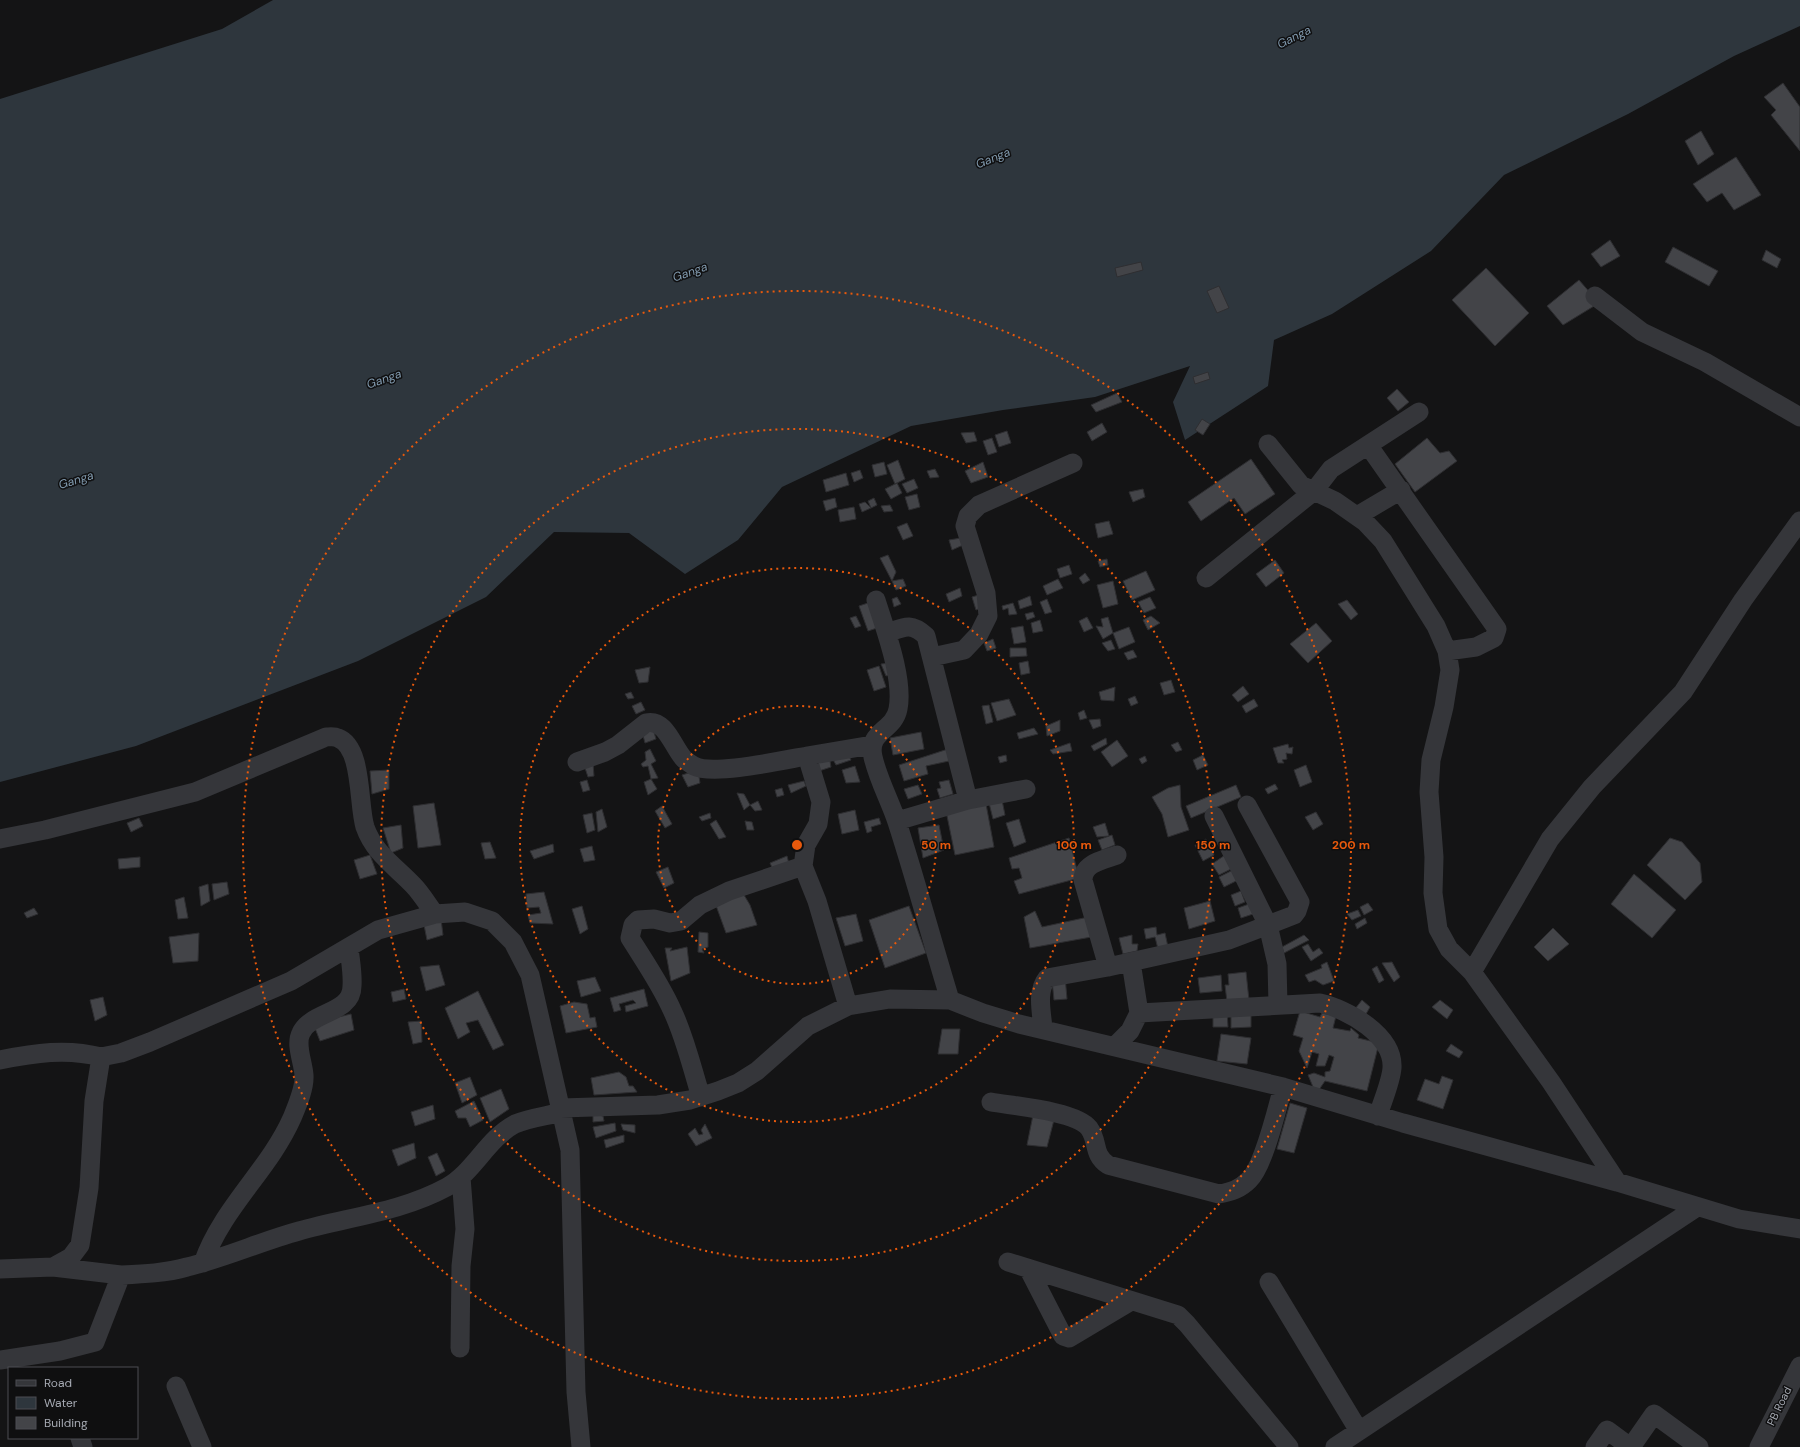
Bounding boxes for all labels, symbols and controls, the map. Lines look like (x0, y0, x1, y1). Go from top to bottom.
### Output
water label: Ganga (1274, 22, 1314, 52)
water label: Ganga (973, 144, 1013, 172)
water label: Ganga (670, 258, 710, 285)
water label: Ganga (364, 365, 404, 392)
water label: Ganga (56, 467, 96, 493)
text: 50 m (921, 837, 951, 853)
text: 100 m (1056, 837, 1092, 853)
text: 150 m (1196, 837, 1230, 853)
text: 200 m (1332, 837, 1370, 853)
centre of rings (790, 838, 804, 852)
legend (8, 1367, 138, 1439)
text: Road (44, 1375, 72, 1391)
street label: PB Road (1764, 1384, 1794, 1428)
text: Water (44, 1395, 78, 1411)
text: Building (44, 1415, 88, 1431)

